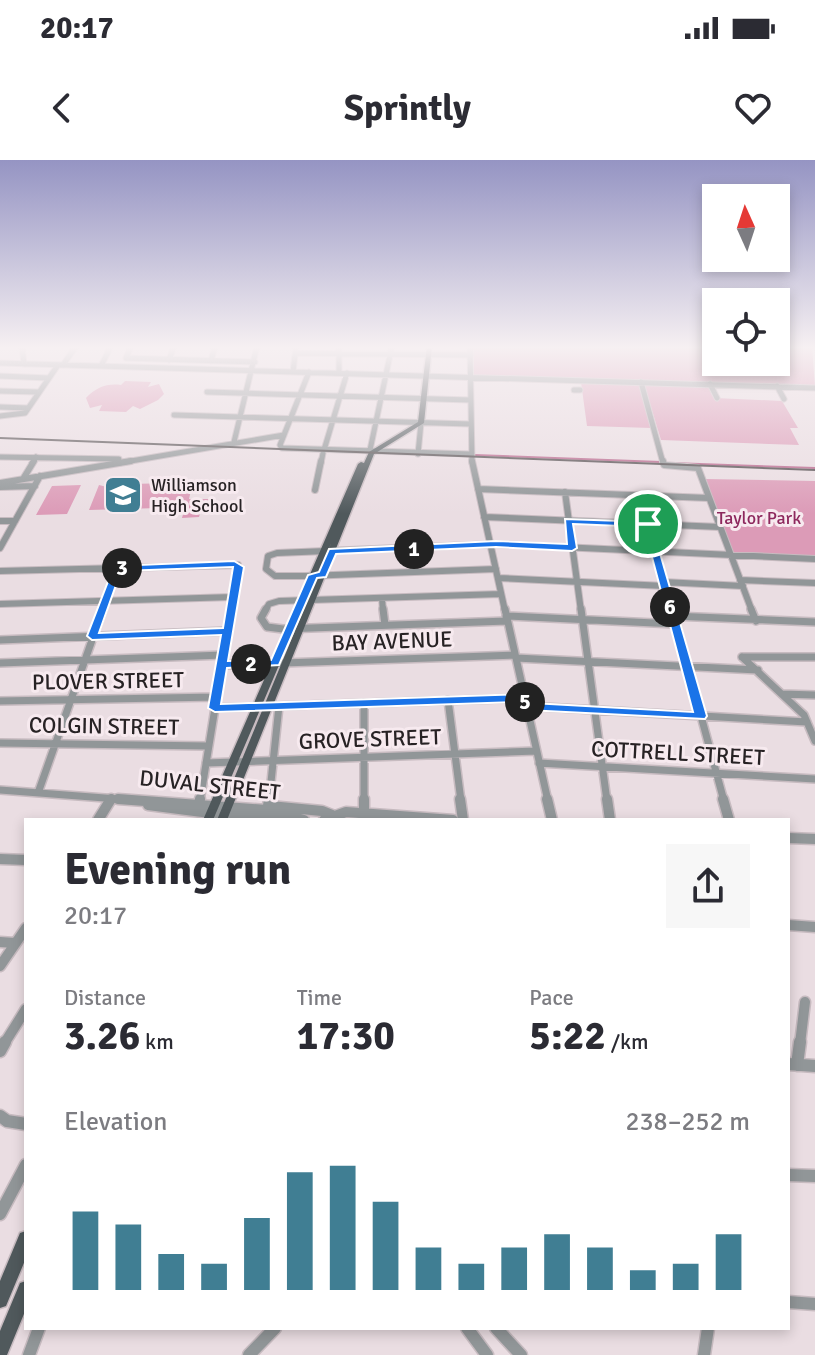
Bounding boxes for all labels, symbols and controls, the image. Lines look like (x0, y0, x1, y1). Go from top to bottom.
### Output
text: 20:17 (40, 10, 114, 47)
icon: back (40, 86, 84, 130)
text: Sprintly (344, 86, 471, 131)
icon: heart (731, 86, 775, 130)
north arrow (702, 184, 790, 272)
map controls (702, 184, 790, 376)
button: locate (702, 288, 790, 376)
school or university icon: Williamson High School (102, 474, 144, 516)
place label: Williamson High School (151, 474, 244, 517)
pin (614, 490, 682, 558)
icon: arrive (626, 502, 670, 546)
park label: Taylor Park (717, 507, 801, 529)
pin: 1 (394, 529, 434, 569)
text: 1 (408, 535, 420, 562)
pin: 3 (102, 548, 142, 588)
text: 3 (116, 554, 128, 581)
pin: 6 (650, 587, 690, 627)
text: 6 (664, 593, 676, 620)
street label: BAY AVENUE (331, 625, 453, 657)
pin: 2 (231, 644, 271, 684)
text: 2 (245, 650, 257, 677)
street label: PLOVER STREET (32, 666, 184, 696)
pin: 5 (505, 682, 545, 722)
text: 5 (519, 688, 531, 715)
street label: COLGIN STREET (29, 711, 180, 741)
street label: GROVE STREET (298, 723, 442, 755)
street label: COTTRELL STREET (591, 735, 766, 771)
street label: DUVAL STREET (138, 764, 282, 806)
text: Evening run (64, 843, 291, 897)
button: share (666, 844, 750, 928)
text: 20:17 (64, 900, 127, 932)
text: Distance (64, 984, 146, 1011)
text: Time (297, 984, 342, 1011)
text: Pace (529, 984, 574, 1011)
text: 3.26 (64, 1011, 140, 1061)
text: 17:30 (297, 1011, 395, 1061)
text: 5:22 (529, 1011, 606, 1061)
text: km (140, 1028, 174, 1055)
text: /km (606, 1028, 649, 1055)
text: Elevation (64, 1106, 168, 1138)
text: 238–252 m (626, 1106, 750, 1138)

